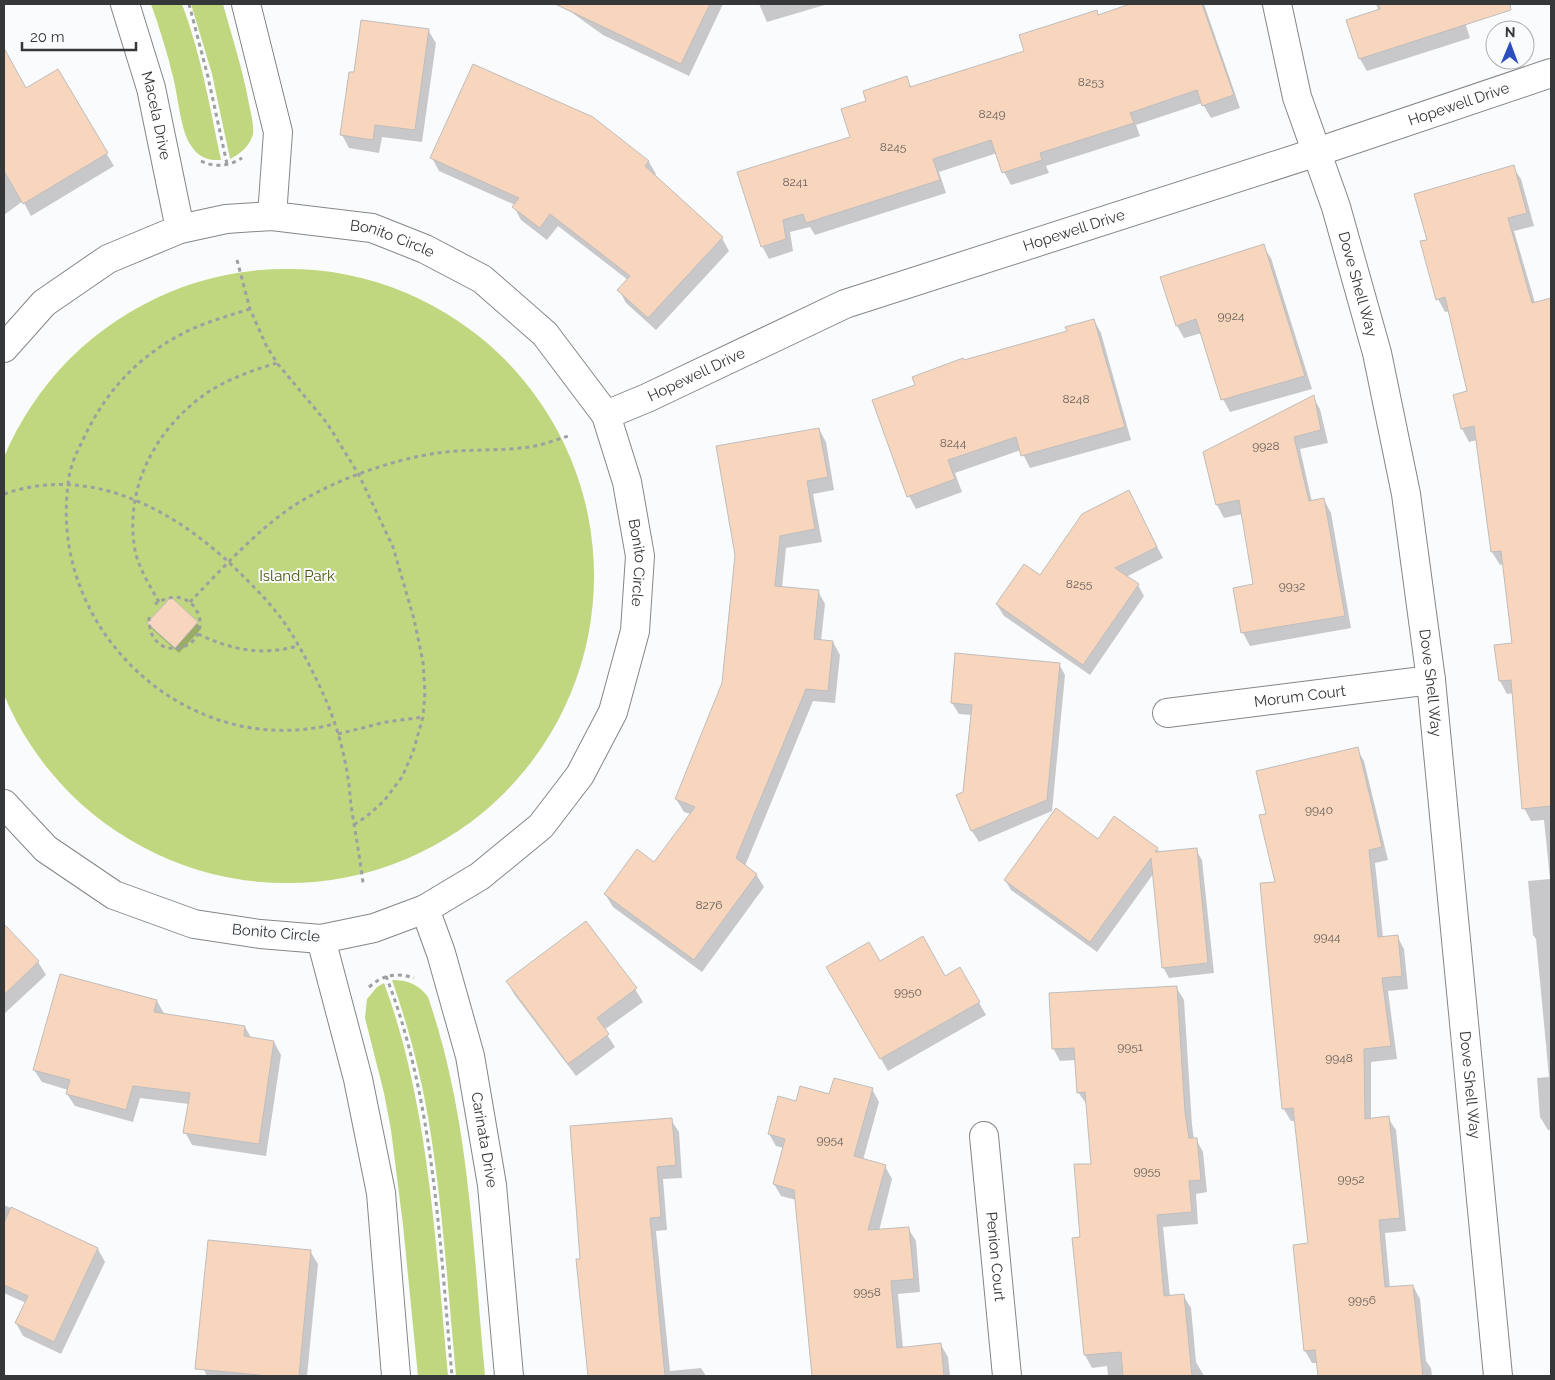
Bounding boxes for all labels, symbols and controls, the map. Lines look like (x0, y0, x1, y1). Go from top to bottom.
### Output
scale bar (22, 20, 136, 52)
north arrow (1485, 20, 1535, 70)
text: N (1505, 24, 1516, 40)
text: 20 m (30, 28, 65, 46)
street label: Macela Drive (137, 69, 175, 162)
house number: 8253 (1078, 75, 1104, 89)
street label: Hopewell Drive (1406, 79, 1512, 130)
house number: 8249 (979, 107, 1005, 121)
house number: 8245 (880, 140, 907, 154)
house number: 8241 (782, 175, 808, 189)
street label: Hopewell Drive (1021, 205, 1127, 255)
street label: Bonito Circle (349, 216, 438, 261)
street label: Dove Shell Way (1334, 230, 1381, 339)
house number: 9924 (1218, 309, 1245, 323)
street label: Hopewell Drive (645, 344, 748, 405)
house number: 8248 (1062, 392, 1090, 406)
house number: 8244 (940, 436, 967, 450)
house number: 9928 (1252, 439, 1280, 453)
street label: Bonito Circle (625, 517, 649, 607)
park label: Island Park (259, 567, 335, 585)
house number: 8255 (1066, 577, 1093, 591)
house number: 9932 (1279, 579, 1305, 593)
street label: Dove Shell Way (1415, 628, 1445, 738)
street label: Morum Court (1253, 682, 1347, 711)
house number: 9940 (1305, 803, 1333, 817)
house number: 8276 (695, 898, 723, 912)
street label: Bonito Circle (231, 920, 321, 946)
house number: 9944 (1313, 930, 1341, 944)
house number: 9950 (894, 985, 922, 999)
street label: Dove Shell Way (1456, 1030, 1484, 1140)
house number: 9951 (1117, 1040, 1143, 1054)
house number: 9948 (1325, 1051, 1353, 1065)
street label: Carinata Drive (467, 1091, 501, 1189)
house number: 9954 (816, 1133, 844, 1147)
house number: 9955 (1133, 1164, 1161, 1178)
house number: 9952 (1338, 1172, 1364, 1186)
street label: Penion Court (982, 1211, 1009, 1302)
house number: 9958 (853, 1285, 881, 1299)
house number: 9956 (1348, 1293, 1376, 1307)

